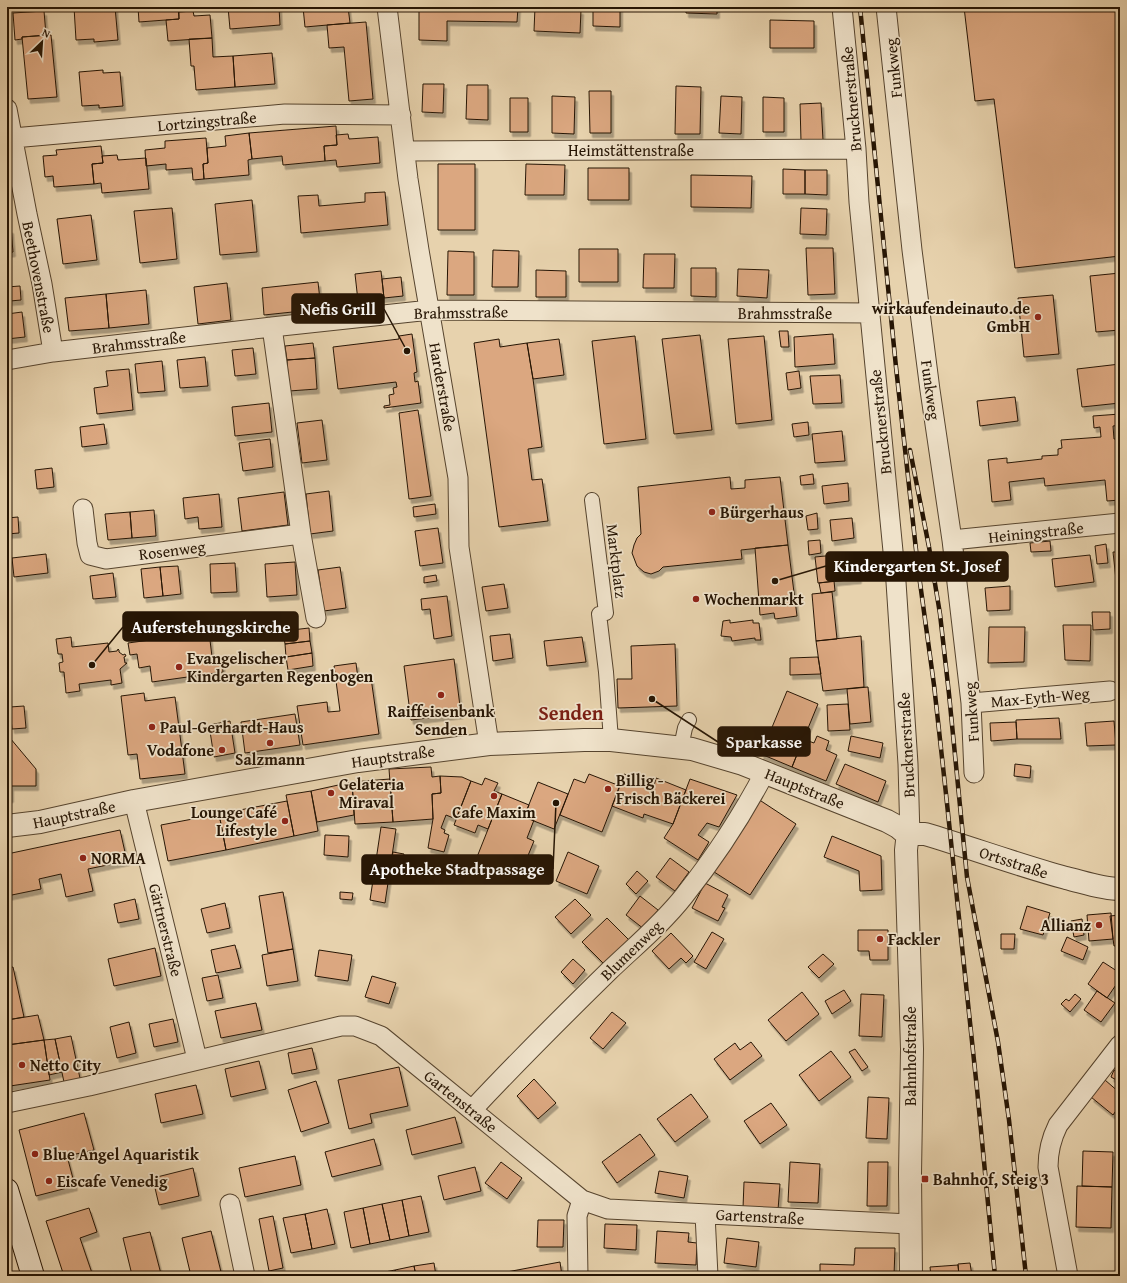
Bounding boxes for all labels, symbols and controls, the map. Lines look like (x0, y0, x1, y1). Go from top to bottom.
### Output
north arrow (22, 22, 62, 62)
text: N (40, 24, 54, 42)
street label: Funkweg (878, 37, 908, 99)
street label: Brucknerstraße (834, 46, 868, 152)
street label: Lortzingstraße (156, 105, 258, 137)
street label: Heimstättenstraße (568, 138, 694, 162)
street label: Beethovenstraße (16, 219, 62, 335)
callout: Nefis Grill (292, 294, 384, 323)
text: Nefis Grill (300, 296, 376, 321)
place label: wirkaufendeinauto.de GmbH (872, 296, 1030, 338)
street label: Brahmsstraße (414, 299, 508, 325)
street label: Brahmsstraße (738, 301, 832, 325)
marker: wirkaufendeinauto.de GmbH (1033, 312, 1043, 322)
street label: Brahmsstraße (91, 324, 187, 360)
street label: Harderstraße (423, 341, 463, 433)
street label: Funkweg (915, 359, 947, 421)
street label: Brucknerstraße (863, 368, 897, 476)
place label: Bürgerhaus (720, 500, 804, 524)
marker: Bürgerhaus (707, 507, 717, 517)
street label: Heiningstraße (987, 515, 1085, 549)
street label: Marktplatz (601, 523, 633, 599)
street label: Rosenweg (137, 534, 207, 566)
callout: Kindergarten St. Josef (826, 552, 1008, 581)
text: Kindergarten St. Josef (834, 553, 1002, 578)
place label: Wochenmarkt (704, 587, 804, 611)
marker: Wochenmarkt (691, 594, 701, 604)
callout: Auferstehungskirche (123, 612, 298, 641)
text: Auferstehungskirche (131, 614, 291, 639)
place label: Evangelischer Kindergarten Regenbogen (187, 646, 374, 688)
marker: Evangelischer Kindergarten Regenbogen (174, 662, 184, 672)
street label: Funkweg (957, 681, 985, 743)
street label: Max-Eyth-Weg (990, 681, 1090, 713)
marker: Raiffeisenbank Senden (436, 690, 446, 700)
street label: Brucknerstraße (891, 692, 921, 798)
district label: Senden (538, 698, 604, 727)
place label: Raiffeisenbank Senden (388, 699, 495, 741)
place label: Paul-Gerhardt-Haus (160, 715, 304, 739)
marker: Paul-Gerhardt-Haus (147, 722, 157, 732)
callout: Sparkasse (718, 727, 810, 756)
text: Sparkasse (726, 729, 802, 754)
place label: Vodafone (147, 738, 214, 762)
marker: Salzmann (265, 738, 275, 748)
street label: Hauptstraße (350, 738, 436, 774)
marker: Vodafone (217, 745, 227, 755)
place label: Salzmann (235, 747, 306, 771)
street label: Hauptstraße (762, 761, 848, 815)
place label: Billig - Frisch Bäckerei (616, 768, 725, 810)
place label: Gelateria Miraval (339, 772, 405, 814)
marker: Billig - Frisch Bäckerei (603, 784, 613, 794)
marker: Gelateria Miraval (326, 788, 336, 798)
marker: Cafe Maxim (489, 791, 499, 801)
street label: Hauptstraße (30, 794, 118, 834)
place label: Lounge Café Lifestyle (191, 800, 277, 842)
place label: Cafe Maxim (452, 800, 536, 824)
marker: Lounge Café Lifestyle (280, 816, 290, 826)
street label: Ortsstraße (976, 840, 1052, 884)
place label: NORMA (91, 846, 146, 870)
marker: NORMA (78, 853, 88, 863)
callout: Apotheke Stadtpassage (362, 855, 553, 884)
text: Apotheke Stadtpassage (369, 856, 545, 881)
street label: Gärtnerstraße (143, 881, 189, 979)
place label: Allianz (1041, 913, 1091, 937)
street label: Blumenweg (595, 914, 668, 986)
marker: Allianz (1094, 920, 1104, 930)
place label: Fackler (888, 927, 941, 951)
marker: Fackler (875, 934, 885, 944)
street label: Bahnhofstraße (898, 1006, 922, 1106)
place label: Netto City (30, 1053, 102, 1077)
marker: Netto City (17, 1060, 27, 1070)
street label: Gartenstraße (419, 1064, 503, 1138)
place label: Blue Angel Aquaristik (43, 1142, 200, 1166)
marker: Blue Angel Aquaristik (30, 1149, 40, 1159)
place label: Bahnhof, Steig 3 (933, 1167, 1049, 1191)
place label: Eiscafe Venedig (57, 1169, 168, 1193)
marker: Bahnhof, Steig 3 (920, 1174, 930, 1184)
marker: Eiscafe Venedig (44, 1176, 54, 1186)
street label: Gartenstraße (715, 1202, 805, 1230)

